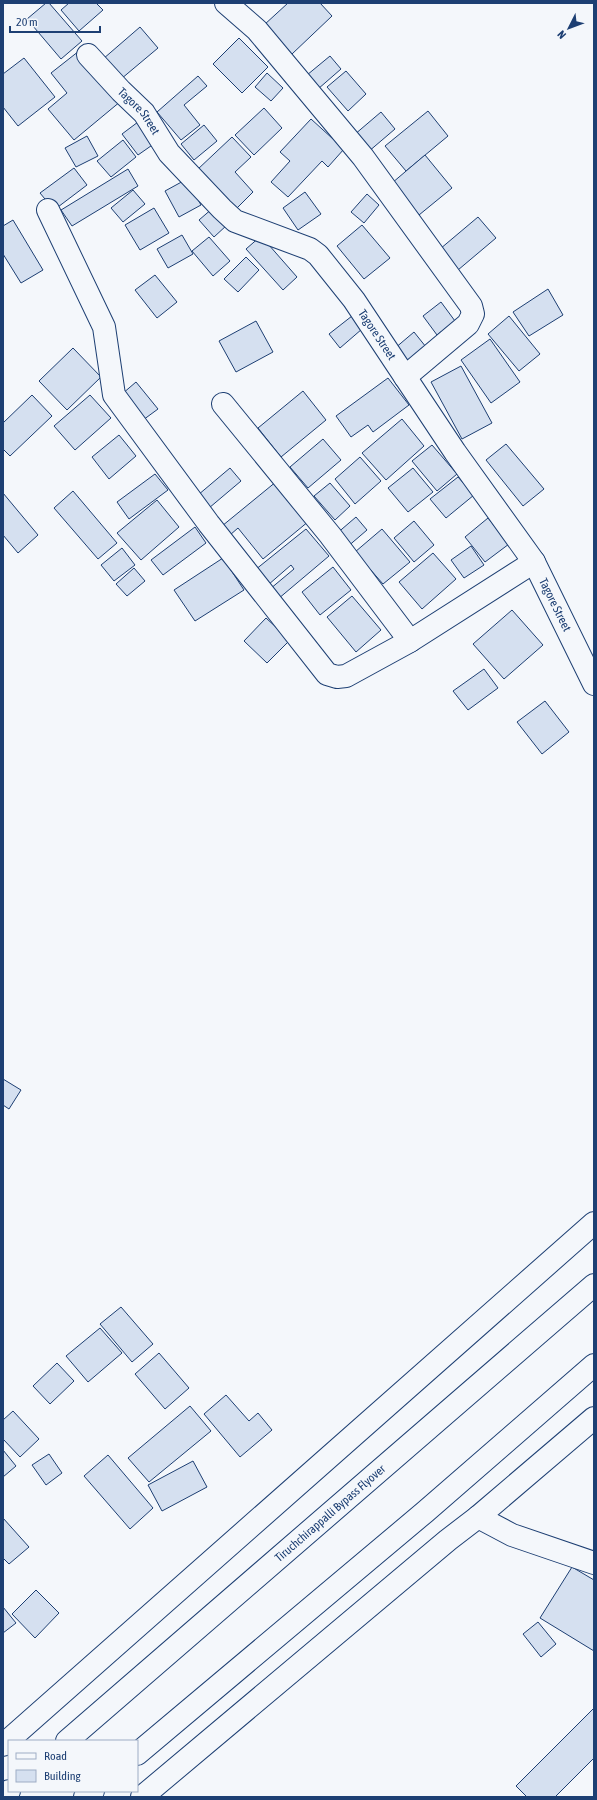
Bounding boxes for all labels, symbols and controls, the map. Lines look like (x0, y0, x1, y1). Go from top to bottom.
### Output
scale bar (10, 8, 100, 34)
north arrow (549, 8, 589, 48)
text: 20 m (16, 15, 38, 29)
text: N (555, 28, 568, 41)
street label: Tagore Street (115, 85, 163, 138)
street label: Tagore Street (355, 307, 399, 363)
street label: Tagore Street (536, 576, 574, 634)
street label: Tiruchchirappalli Bypass Flyover (272, 1461, 389, 1565)
legend (8, 1740, 138, 1792)
text: Road (44, 1749, 67, 1763)
text: Building (44, 1769, 82, 1783)

